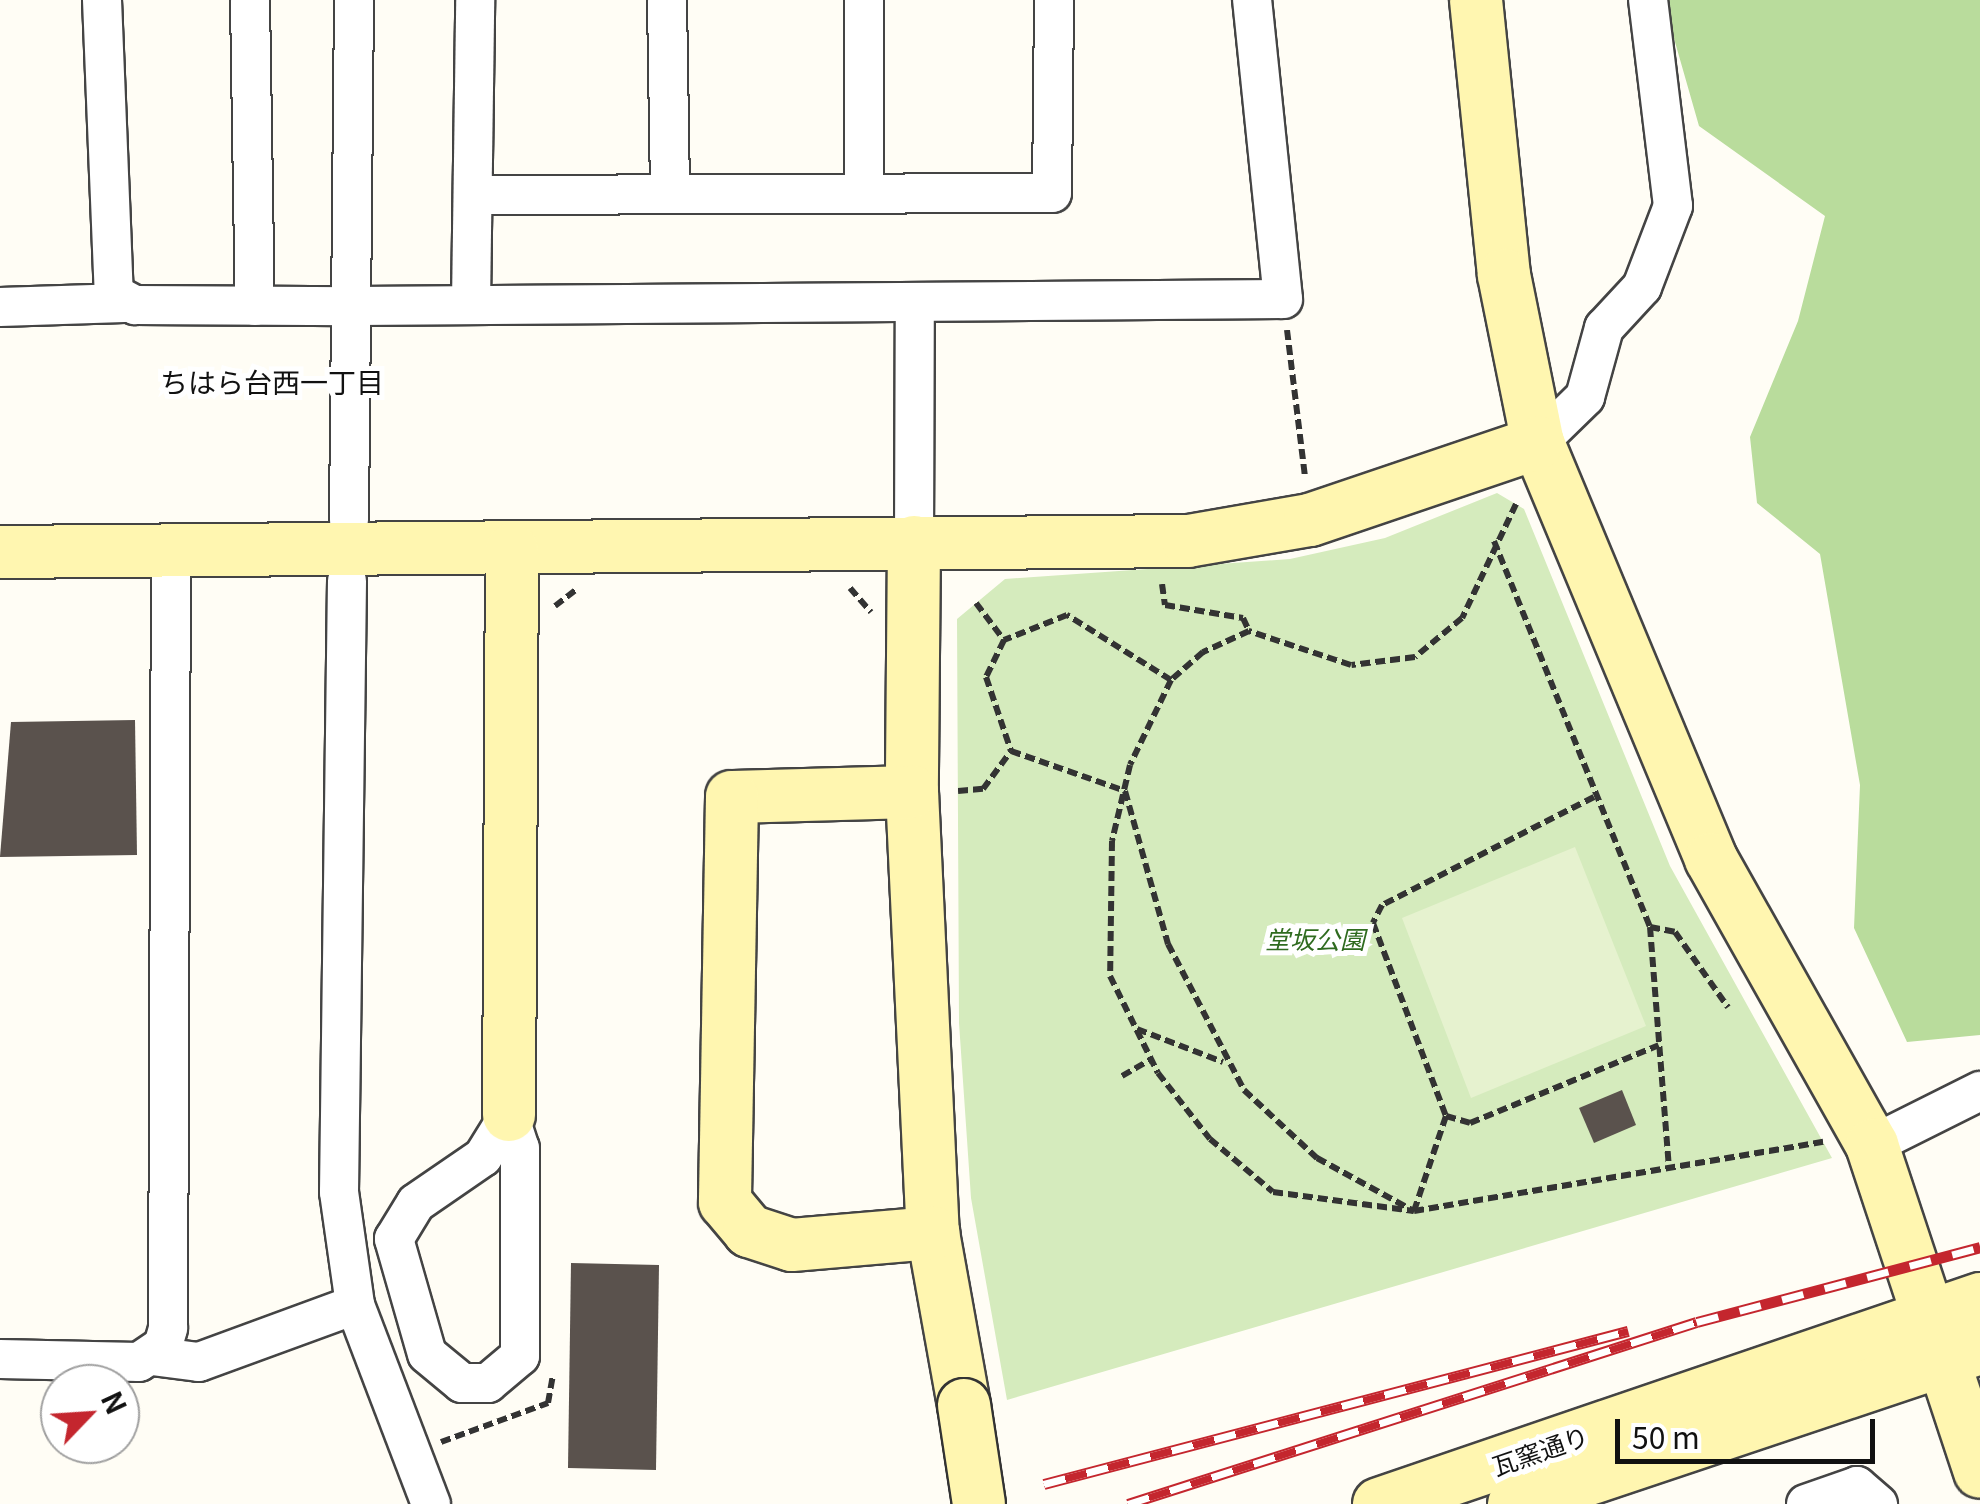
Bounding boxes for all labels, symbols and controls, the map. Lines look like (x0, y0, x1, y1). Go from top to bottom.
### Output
district label: ちはら台西一丁目 (160, 364, 384, 398)
park label: 堂坂公園 (1265, 923, 1365, 953)
north arrow (40, 1364, 140, 1464)
text: N (93, 1384, 138, 1420)
scale bar (1620, 1399, 1880, 1461)
text: 50 m (1632, 1414, 1700, 1458)
street label: 瓦窯通り (1488, 1420, 1592, 1480)

